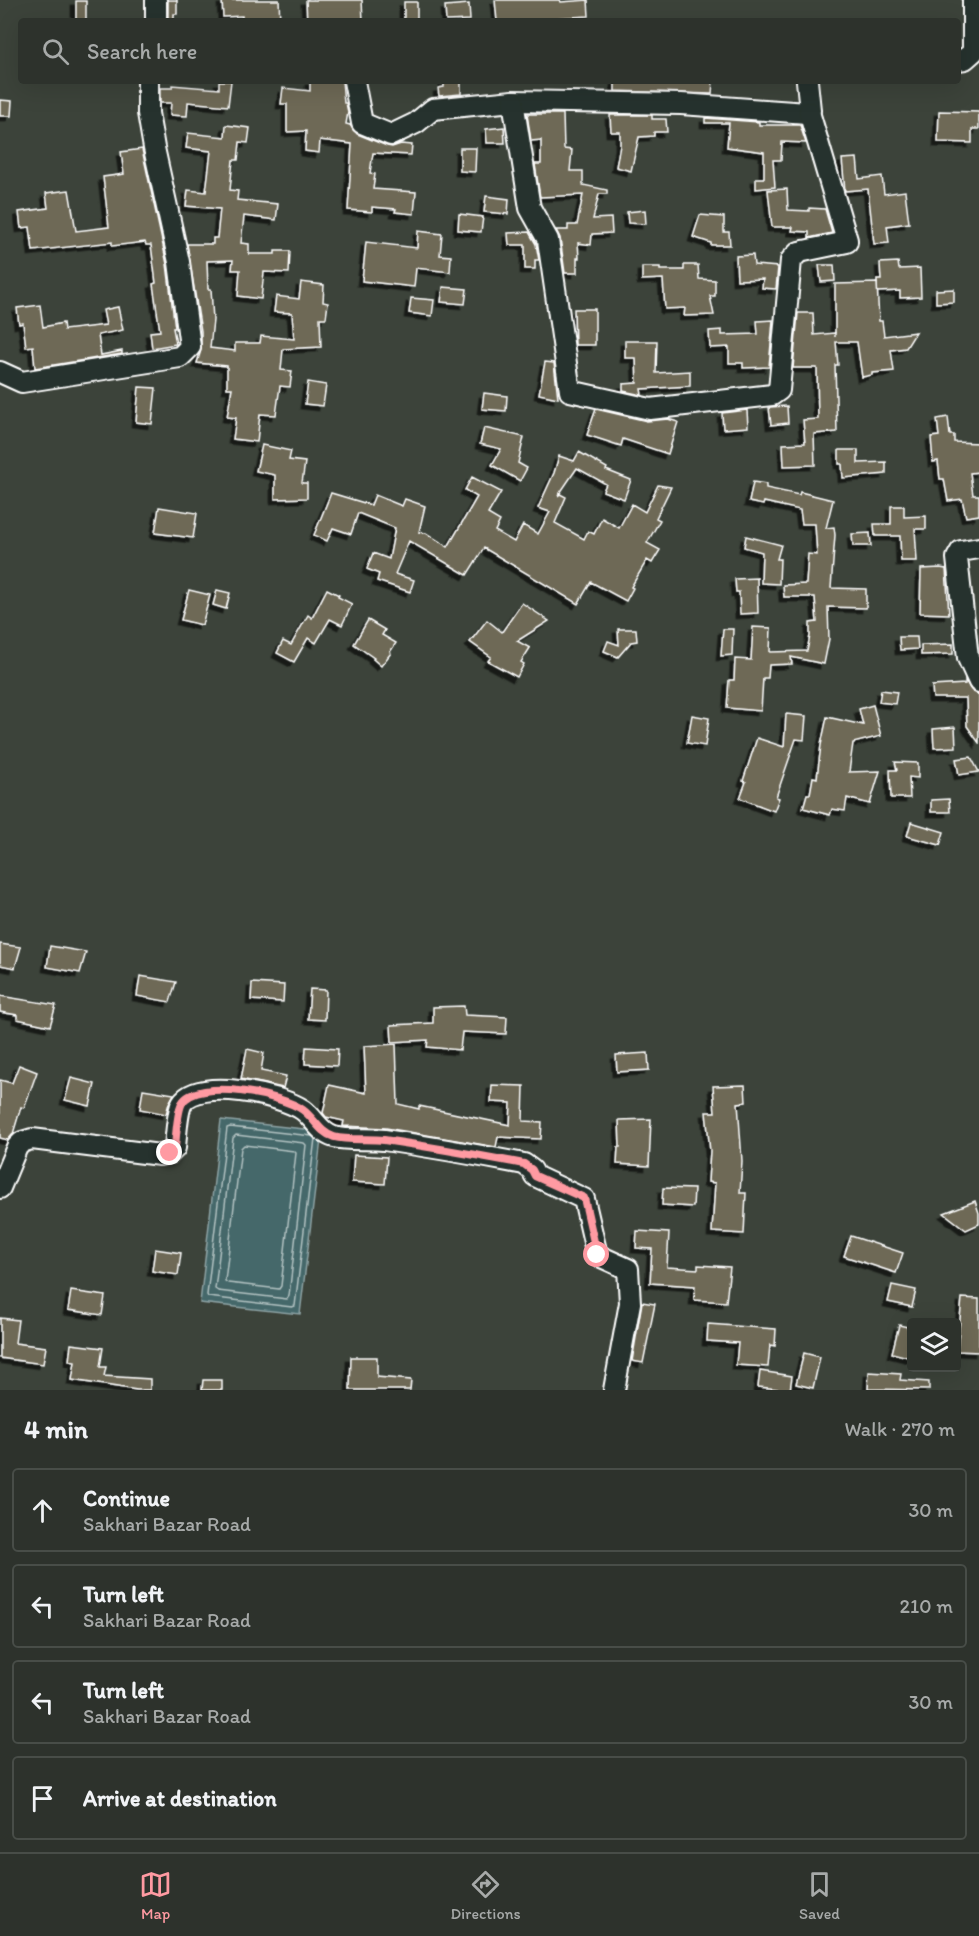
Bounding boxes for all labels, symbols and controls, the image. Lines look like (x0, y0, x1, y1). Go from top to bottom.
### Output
search box (18, 18, 961, 84)
icon: search (39, 35, 72, 68)
text: Search here (87, 38, 197, 65)
route end (156, 1139, 182, 1165)
route start (583, 1241, 609, 1267)
map controls (907, 1318, 961, 1372)
button: layers (907, 1318, 961, 1372)
text: 4 min (24, 1413, 88, 1445)
text: Walk · 270 m (844, 1417, 955, 1441)
text: Continue (83, 1485, 170, 1512)
icon: ahead (26, 1494, 59, 1527)
text: 30 m (908, 1498, 953, 1522)
text: Sakhari Bazar Road (83, 1512, 251, 1536)
text: Turn left (83, 1581, 164, 1608)
icon: left (26, 1590, 59, 1623)
text: 210 m (900, 1594, 953, 1618)
text: Sakhari Bazar Road (83, 1608, 251, 1632)
text: Turn left (83, 1677, 164, 1704)
icon: left (26, 1686, 59, 1719)
text: 30 m (908, 1690, 953, 1714)
text: Sakhari Bazar Road (83, 1704, 251, 1728)
icon: arrive (26, 1782, 59, 1815)
text: Arrive at destination (83, 1785, 277, 1812)
tab: Map (139, 1868, 172, 1923)
tab: Directions (450, 1868, 521, 1923)
tab: Saved (799, 1868, 840, 1923)

